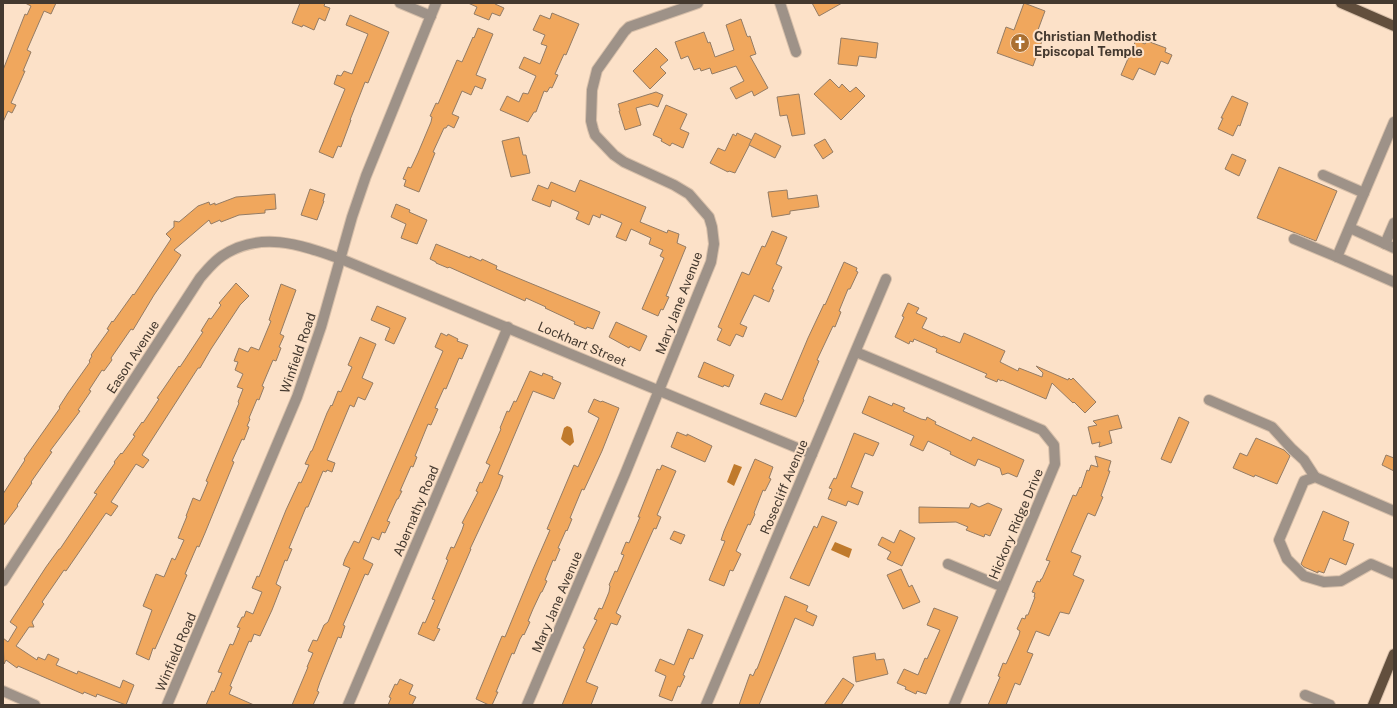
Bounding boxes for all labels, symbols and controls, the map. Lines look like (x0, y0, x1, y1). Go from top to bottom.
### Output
place label: Christian Methodist Episcopal Temple (1034, 29, 1157, 59)
church icon: Christian Methodist Episcopal Temple (1009, 32, 1031, 54)
street label: Mary Jane Avenue (653, 250, 705, 356)
street label: Winfield Road (277, 311, 319, 395)
street label: Eason Avenue (104, 318, 162, 396)
street label: Lockhart Street (536, 319, 628, 369)
street label: Rosecliff Avenue (757, 437, 811, 537)
street label: Abernathy Road (390, 463, 442, 559)
street label: Hickory Ridge Drive (986, 466, 1046, 582)
street label: Mary Jane Avenue (529, 549, 585, 655)
street label: Winfield Road (153, 610, 199, 694)

